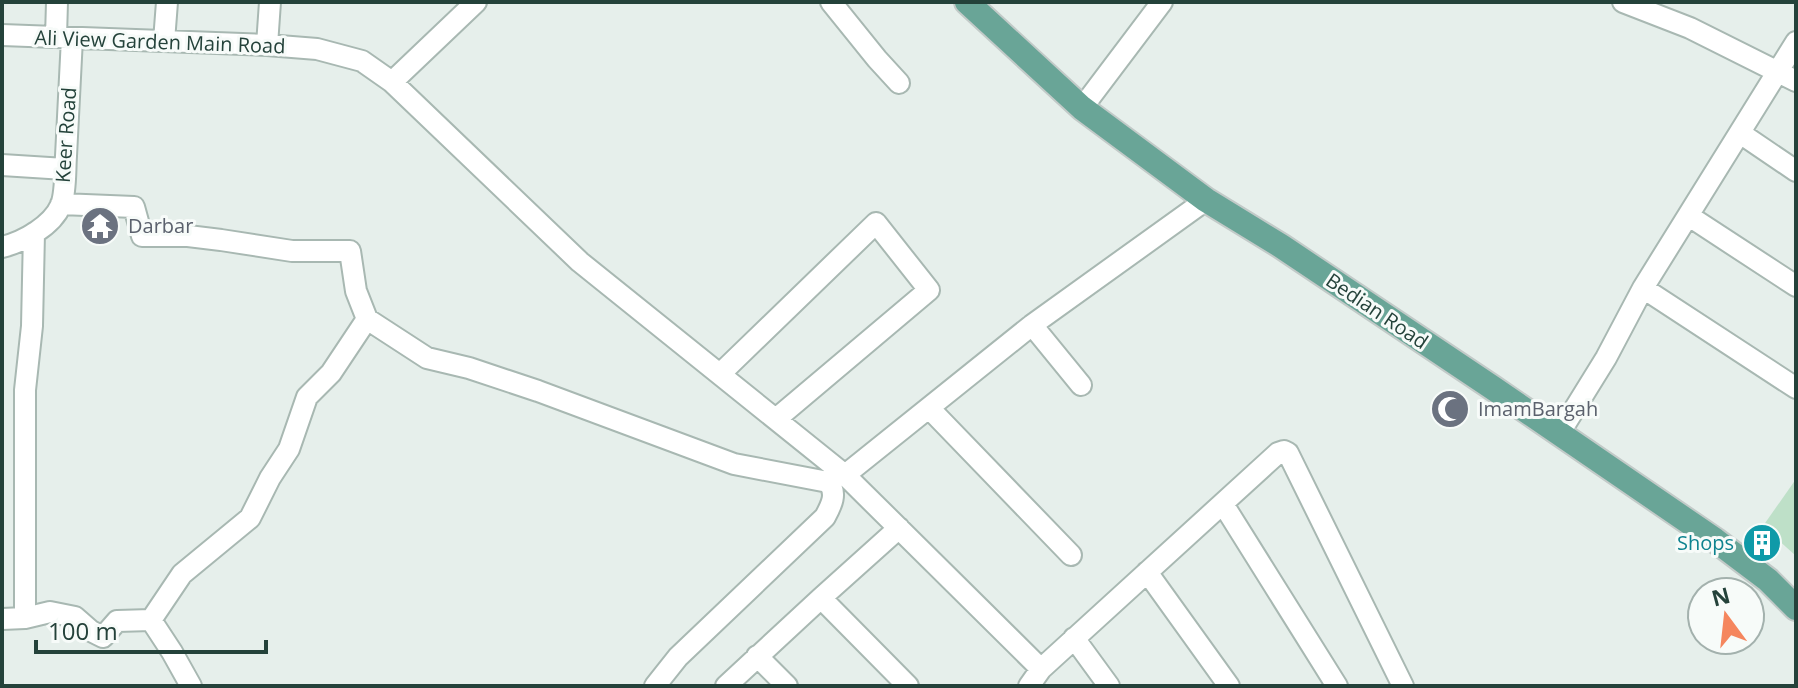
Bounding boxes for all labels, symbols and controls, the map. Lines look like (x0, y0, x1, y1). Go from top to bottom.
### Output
street label: Ali View Garden Main Road (34, 24, 286, 59)
street label: Keer Road (49, 86, 82, 184)
temple icon: Darbar (79, 205, 121, 247)
place label: Darbar (128, 212, 193, 239)
street label: Bedian Road (1321, 266, 1434, 355)
mosque icon: ImamBargah (1429, 388, 1471, 430)
place label: ImamBargah (1478, 395, 1598, 422)
building icon: Shops (1741, 522, 1783, 564)
place label: Shops (1677, 529, 1734, 556)
north arrow (1686, 576, 1766, 656)
text: N (1708, 579, 1733, 613)
scale bar (36, 604, 266, 654)
text: 100 m (48, 614, 118, 647)

